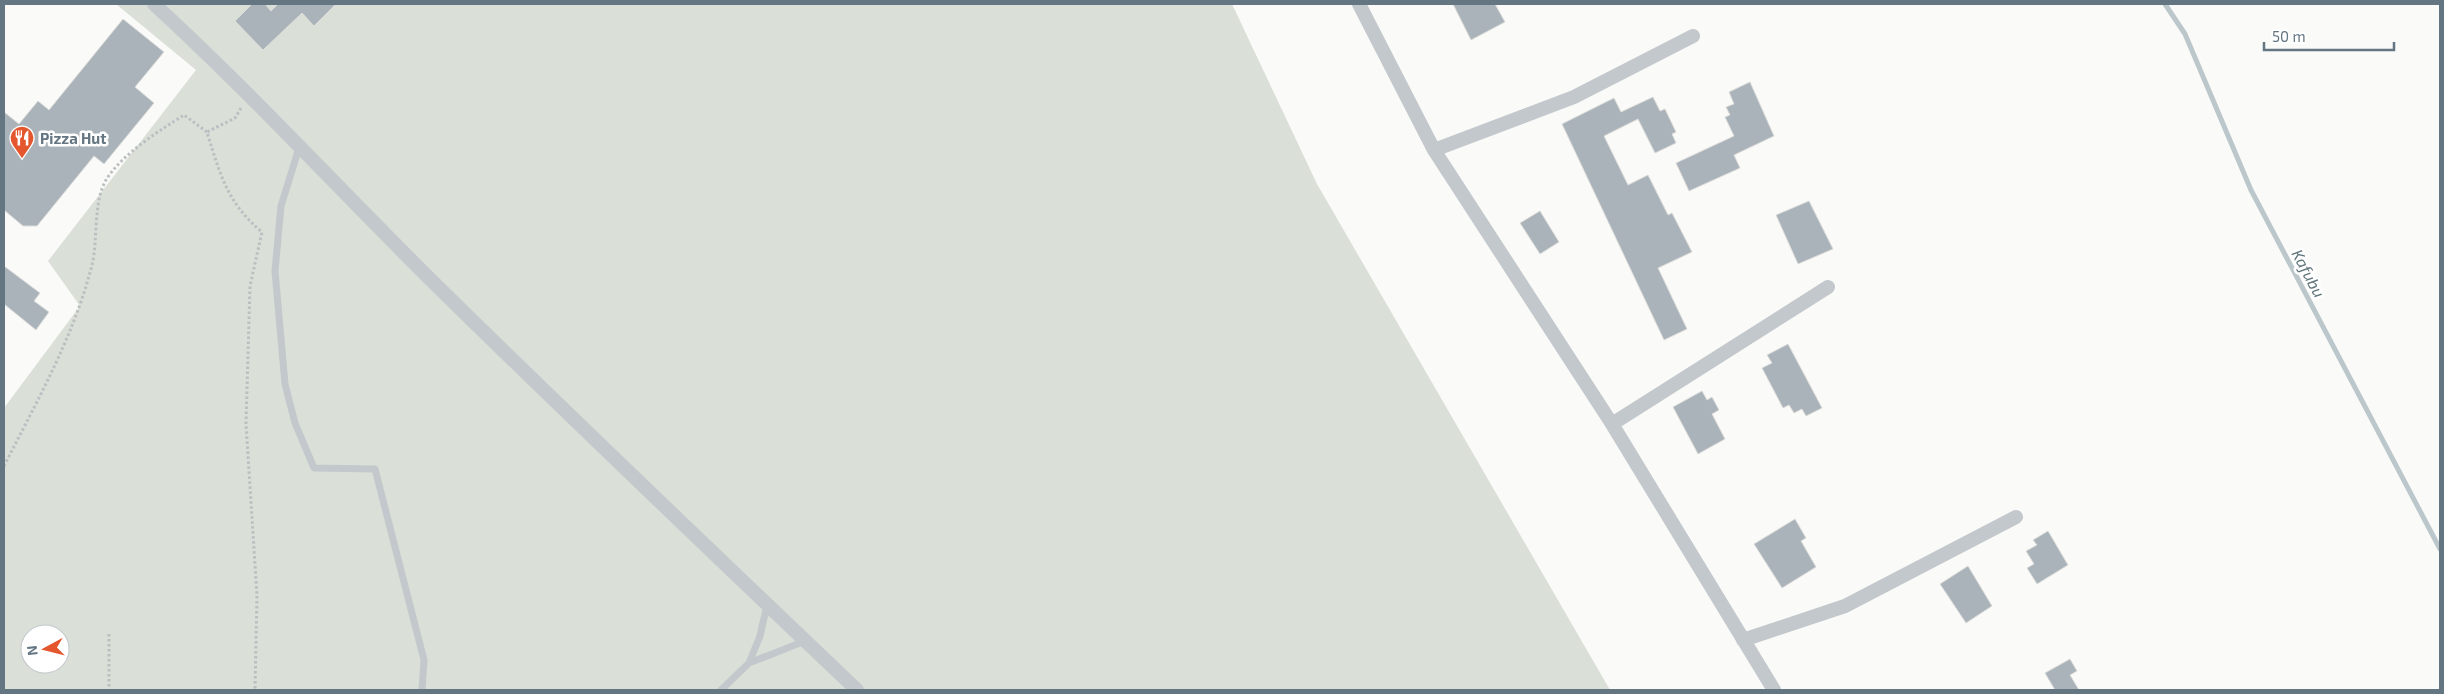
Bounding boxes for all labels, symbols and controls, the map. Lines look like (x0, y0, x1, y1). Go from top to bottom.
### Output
scale bar (2264, 20, 2394, 52)
text: 50 m (2272, 27, 2306, 45)
restaurant icon: Pizza Hut (9, 125, 35, 159)
place label: Pizza Hut (40, 129, 106, 147)
water label: Kafubu (2288, 246, 2330, 300)
north arrow (20, 624, 70, 674)
text: N (23, 645, 41, 657)

